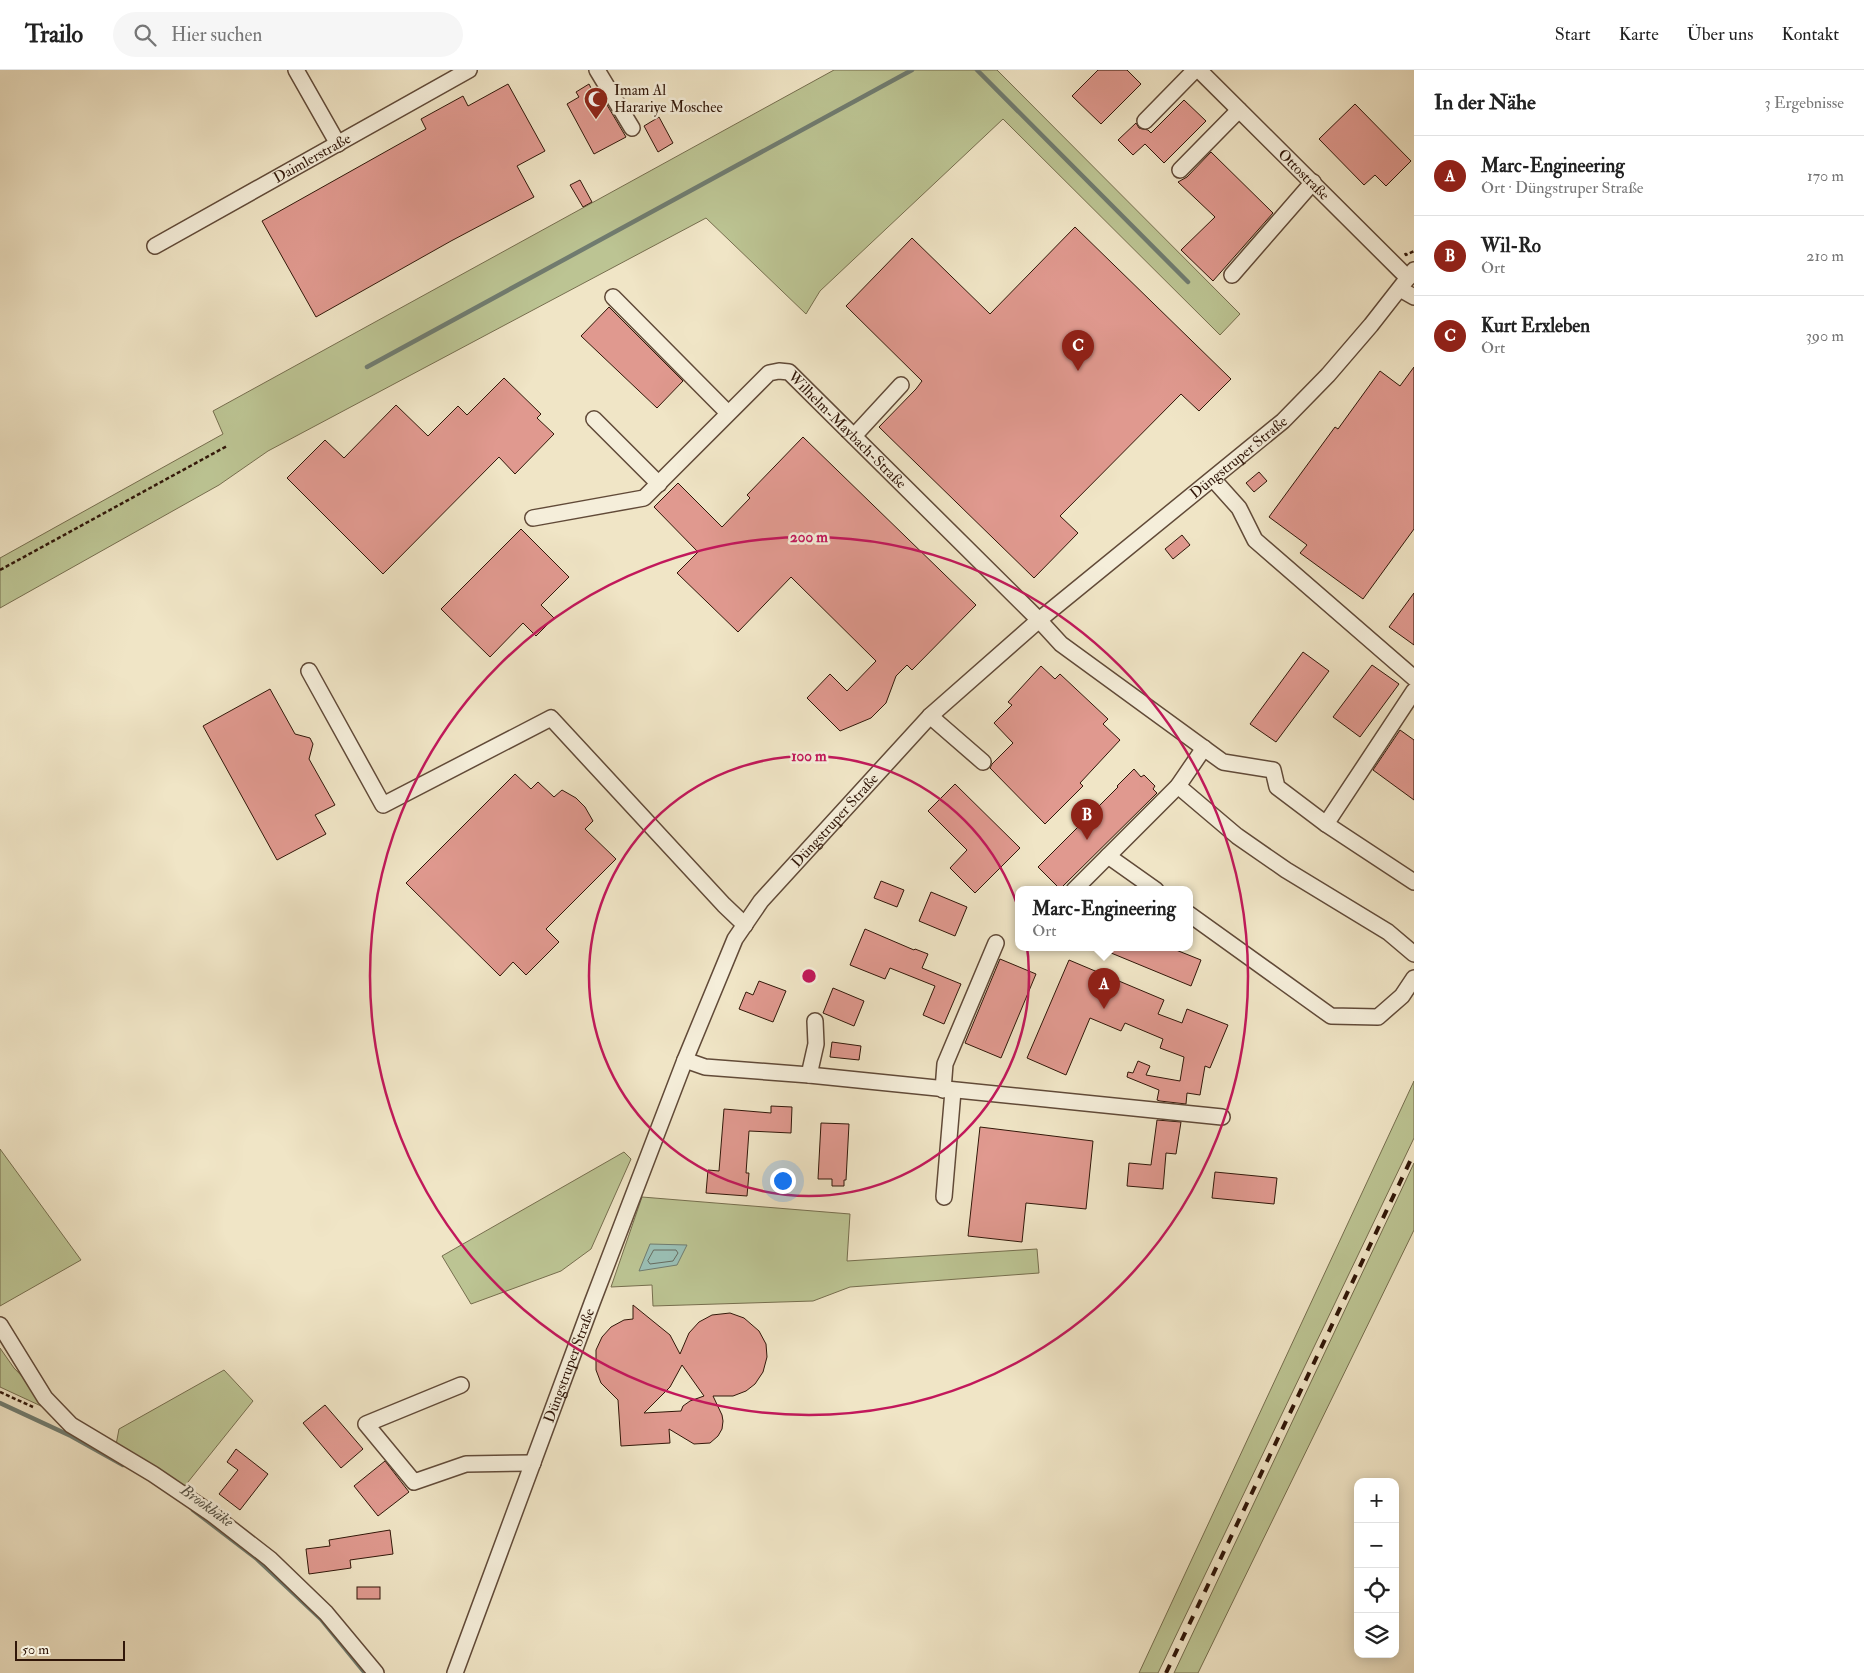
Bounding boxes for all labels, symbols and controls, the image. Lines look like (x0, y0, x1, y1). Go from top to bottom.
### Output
search box (113, 12, 463, 57)
text: Trailo (25, 19, 83, 50)
icon: search (131, 21, 159, 49)
text: Hier suchen (171, 23, 262, 47)
text: Start (1555, 23, 1591, 46)
text: Karte (1619, 23, 1659, 46)
text: Über uns (1687, 23, 1753, 46)
text: Kontakt (1781, 23, 1839, 46)
place label: Imam Al Harariye Moschee (614, 81, 723, 117)
mosque icon: Imam Al Harariye Moschee (583, 86, 609, 120)
text: In der Nähe (1434, 89, 1536, 116)
text: 3 Ergebnisse (1764, 93, 1844, 113)
street label: Daimlerstraße (270, 129, 354, 187)
street label: Ottostraße (1274, 145, 1334, 204)
text: Marc-Engineering (1481, 154, 1625, 178)
text: A (1445, 166, 1455, 186)
text: 170 m (1807, 166, 1844, 186)
text: Ort · Düngstruper Straße (1481, 178, 1643, 198)
text: Wil-Ro (1481, 234, 1541, 258)
text: B (1445, 246, 1455, 266)
text: 210 m (1806, 246, 1844, 266)
text: Ort (1481, 258, 1505, 278)
text: Kurt Erxleben (1481, 314, 1590, 338)
text: C (1444, 326, 1456, 346)
text: 390 m (1806, 326, 1844, 346)
pin: C (1062, 330, 1094, 371)
text: Ort (1481, 338, 1505, 358)
street label: Wilhelm-Maybach-Straße (783, 366, 911, 493)
street label: Düngstruper Straße (1186, 412, 1291, 503)
text: 200 m (790, 528, 828, 547)
text: 100 m (791, 747, 827, 766)
street label: Düngstruper Straße (787, 769, 882, 871)
pin: B (1071, 799, 1103, 840)
popup (1015, 886, 1193, 951)
text: Marc-Engineering (1032, 897, 1176, 921)
text: Ort (1032, 921, 1056, 941)
centre of rings (800, 967, 818, 985)
pin: A (1088, 968, 1120, 1009)
your location (770, 1168, 796, 1194)
street label: Düngstruper Straße (539, 1306, 599, 1425)
map controls (1354, 1478, 1399, 1658)
button: + (1354, 1478, 1399, 1523)
water label: Brookbäke (176, 1480, 238, 1532)
button: − (1354, 1523, 1399, 1568)
button: locate (1354, 1568, 1399, 1613)
button: layers (1354, 1613, 1399, 1658)
scale bar (15, 1638, 125, 1661)
text: 50 m (22, 1641, 49, 1658)

